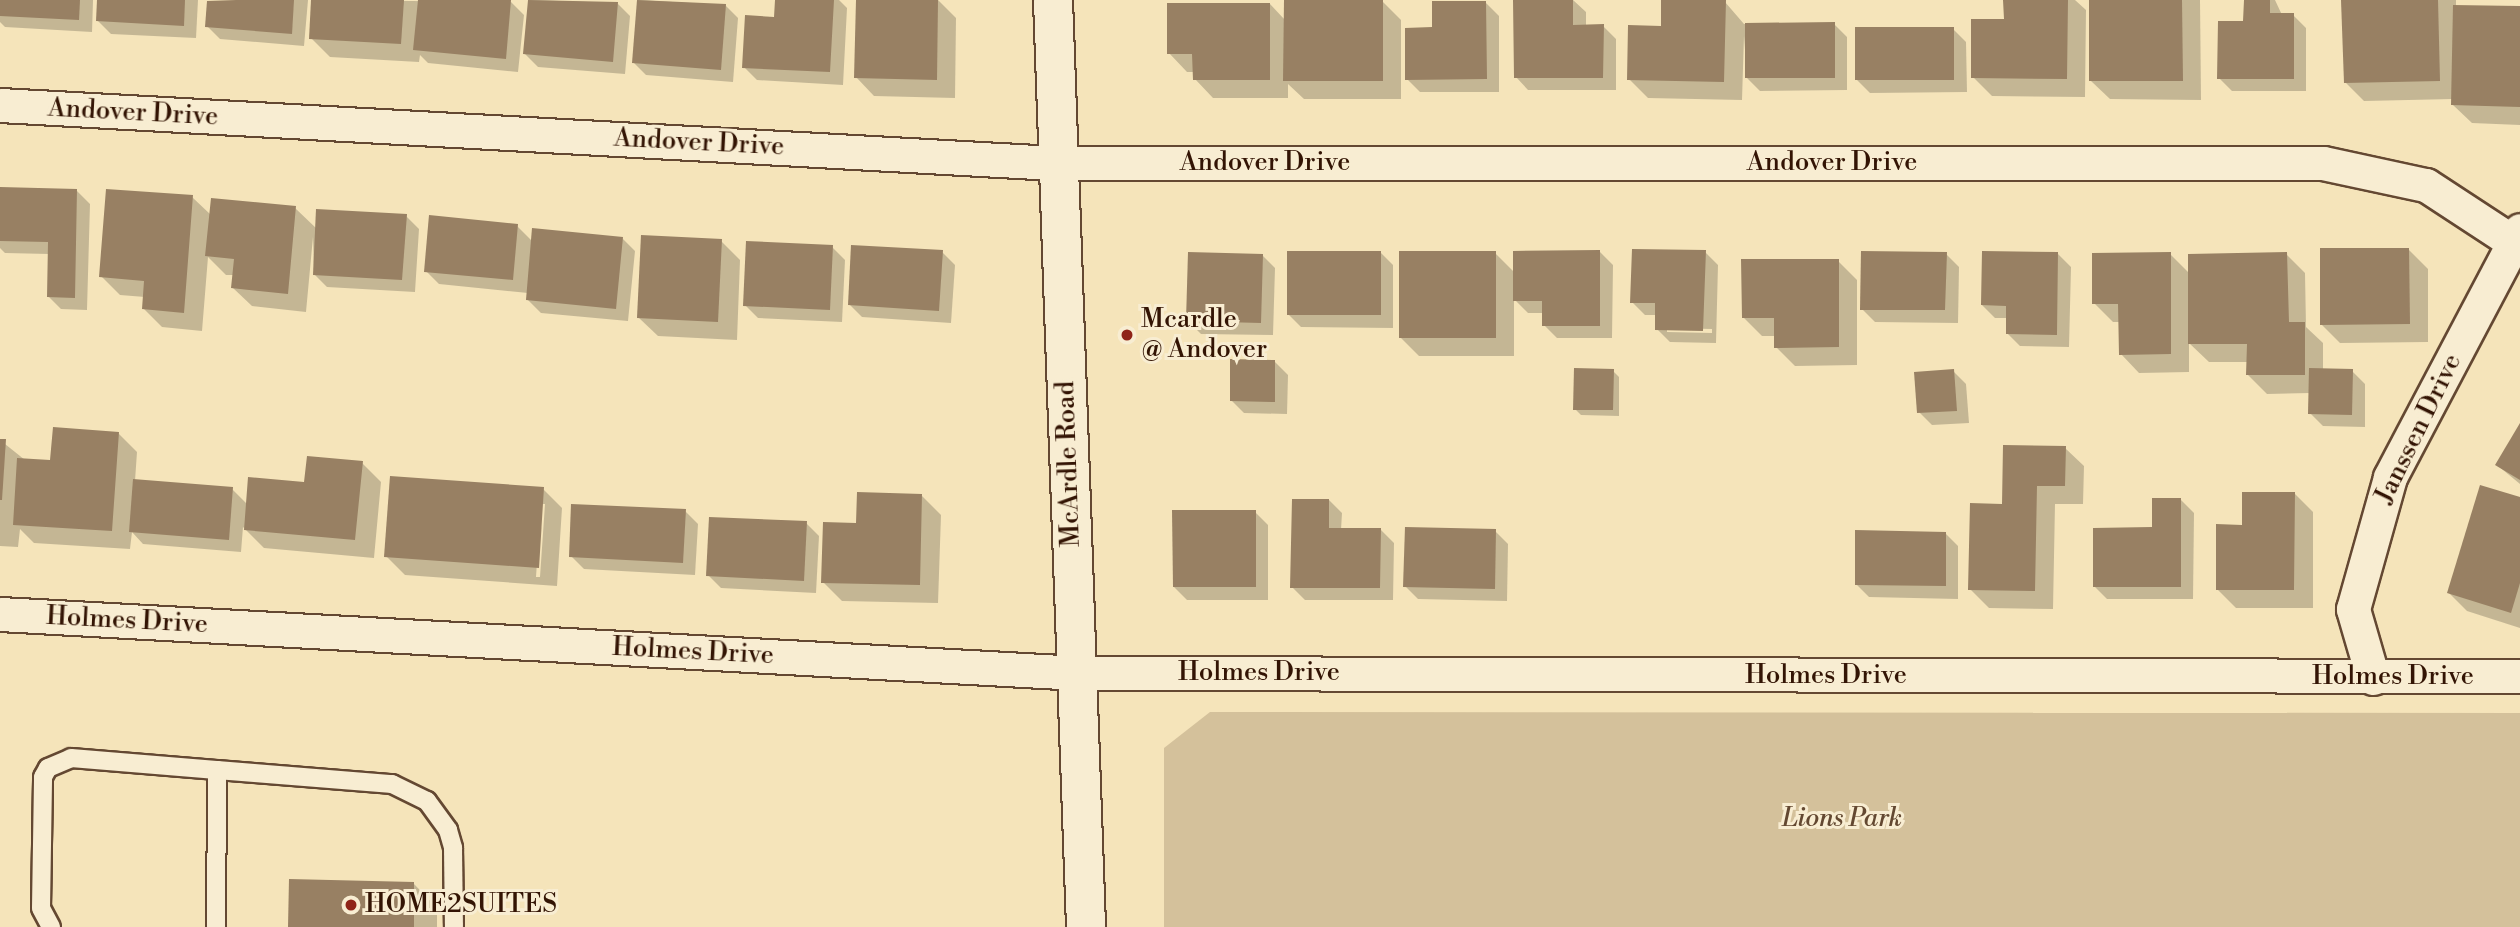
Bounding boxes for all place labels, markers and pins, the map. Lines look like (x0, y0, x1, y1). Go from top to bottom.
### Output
place label: Mcardle @ Andover (1141, 304, 1267, 366)
marker: Mcardle @ Andover (1119, 327, 1135, 343)
place label: HOME2SUITES (365, 889, 557, 921)
marker: HOME2SUITES (343, 897, 359, 913)

